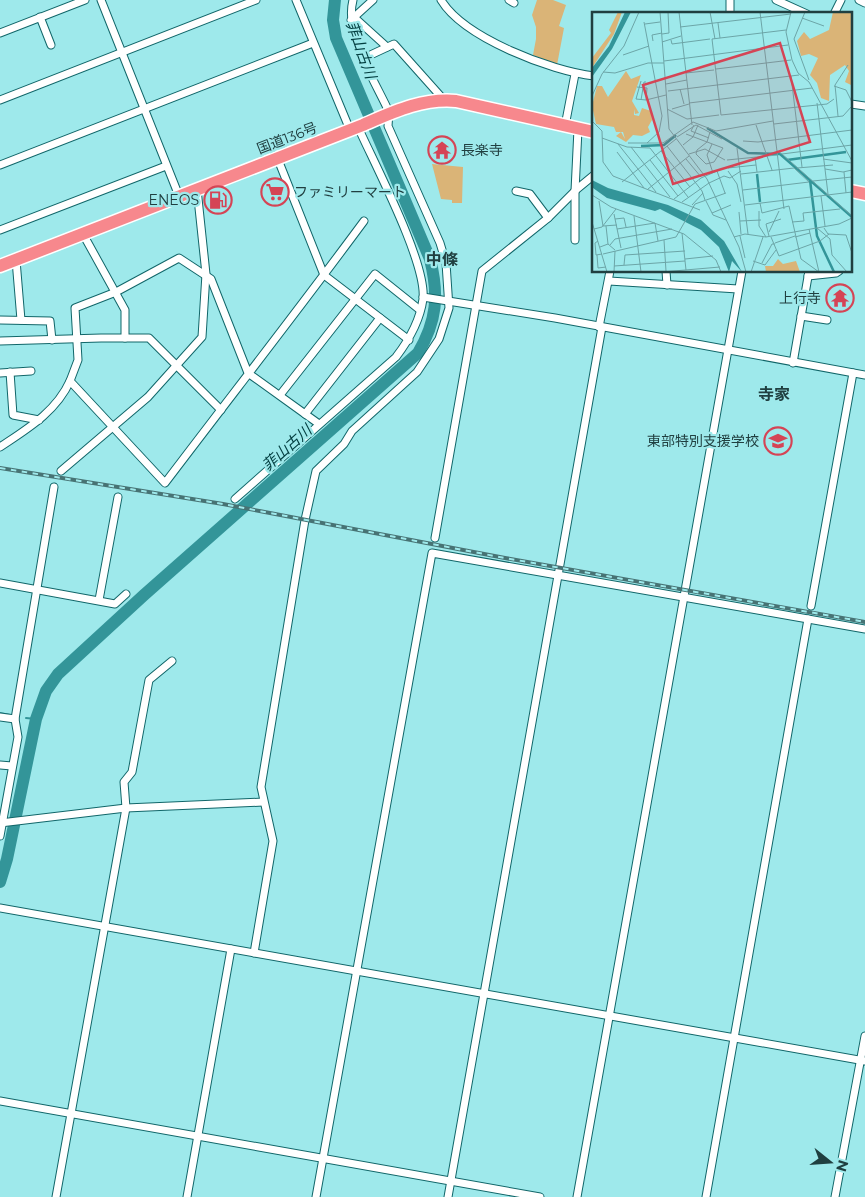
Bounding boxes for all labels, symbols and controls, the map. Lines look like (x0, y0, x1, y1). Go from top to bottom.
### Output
inset map (592, 12, 852, 272)
water label: 菲山古川 (342, 18, 381, 83)
street label: 国道136号 (254, 118, 320, 158)
temple icon: 長楽寺 (427, 135, 457, 165)
place label: 長楽寺 (461, 141, 503, 159)
supermarket icon: ファミリーマート (260, 177, 290, 207)
place label: ファミリーマート (294, 183, 406, 201)
fuel station icon: ENEOS (203, 185, 233, 215)
place label: ENEOS (149, 191, 199, 209)
district label: 中條 (426, 250, 458, 269)
temple icon: 上行寺 (825, 283, 855, 313)
place label: 上行寺 (779, 289, 821, 307)
district label: 寺家 (758, 385, 790, 404)
water label: 菲山古川 (258, 419, 317, 475)
school or university icon: 東部特別支援学校 (763, 426, 793, 456)
place label: 東部特別支援学校 (647, 432, 759, 450)
north arrow (805, 1137, 855, 1187)
text: N (832, 1158, 853, 1174)

